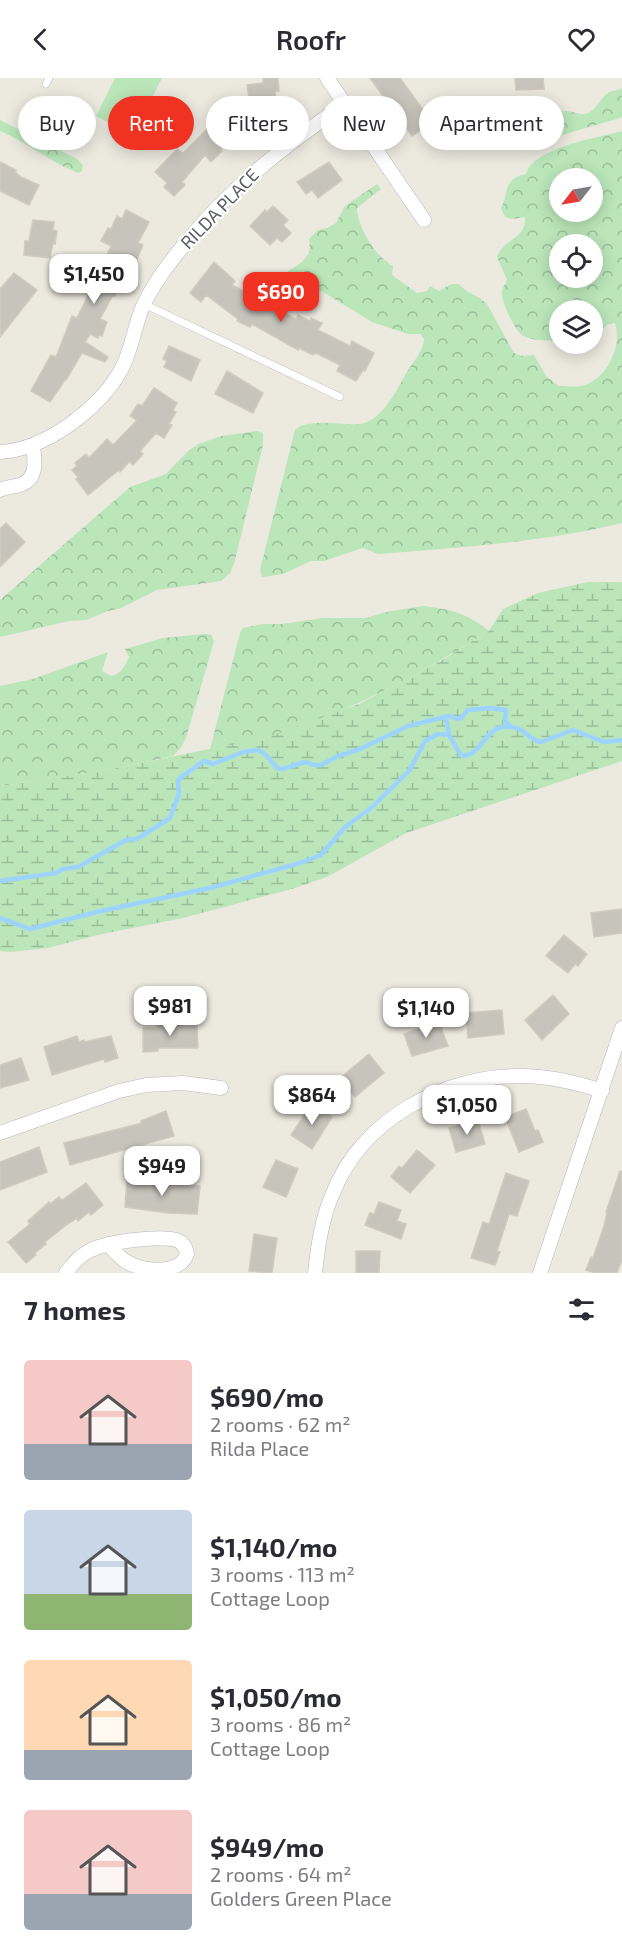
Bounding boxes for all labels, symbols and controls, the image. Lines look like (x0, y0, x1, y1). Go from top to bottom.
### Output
icon: back (24, 23, 57, 56)
text: Roofr (276, 23, 346, 55)
icon: heart (565, 23, 598, 56)
chip: Buy (18, 96, 96, 150)
chip: Rent (108, 96, 194, 150)
chip: Filters (206, 96, 309, 150)
chip: New (321, 96, 407, 150)
chip: Apartment (419, 96, 564, 150)
street label: RILDA PLACE (176, 164, 263, 253)
north arrow (549, 168, 603, 222)
map controls (549, 168, 603, 354)
button: locate (549, 234, 603, 288)
pin: $1,450 (45, 254, 143, 305)
text: $1,450 (63, 261, 125, 285)
pin: $690 (245, 272, 317, 323)
text: $690 (257, 279, 305, 303)
button: layers (549, 300, 603, 354)
pin: $981 (134, 986, 206, 1037)
pin: $1,140 (377, 988, 475, 1039)
text: $981 (148, 993, 192, 1017)
text: $1,140 (397, 995, 455, 1019)
pin: $864 (276, 1075, 348, 1126)
text: $864 (288, 1082, 336, 1106)
pin: $1,050 (418, 1085, 516, 1136)
text: $1,050 (436, 1092, 498, 1116)
pin: $949 (126, 1146, 198, 1197)
text: $949 (138, 1153, 186, 1177)
icon: filters (565, 1293, 598, 1326)
text: 7 homes (24, 1294, 126, 1325)
text: $690/mo (210, 1381, 324, 1412)
icon: home (72, 1384, 144, 1456)
text: 2 rooms · 62 m² (210, 1412, 350, 1436)
text: Rilda Place (210, 1436, 309, 1460)
text: $1,140/mo (210, 1531, 337, 1562)
icon: home (72, 1534, 144, 1606)
text: 3 rooms · 113 m² (210, 1562, 355, 1586)
text: Cottage Loop (210, 1586, 330, 1610)
text: $1,050/mo (210, 1681, 342, 1712)
icon: home (72, 1684, 144, 1756)
text: 3 rooms · 86 m² (210, 1712, 351, 1736)
text: Cottage Loop (210, 1736, 330, 1760)
text: $949/mo (210, 1831, 324, 1862)
icon: home (72, 1834, 144, 1906)
text: 2 rooms · 64 m² (210, 1862, 352, 1886)
text: Golders Green Place (210, 1886, 392, 1910)

